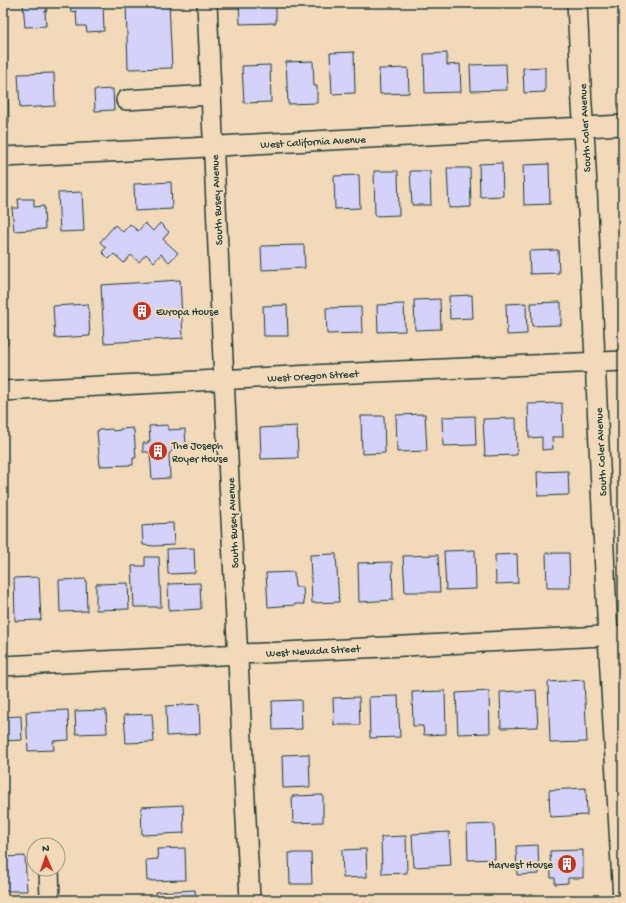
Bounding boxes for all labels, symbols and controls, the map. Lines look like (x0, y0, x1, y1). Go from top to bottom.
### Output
street label: South Coler Avenue (578, 83, 594, 172)
street label: West California Avenue (260, 133, 366, 152)
street label: South Busey Avenue (210, 154, 226, 245)
building icon: Europa House (131, 300, 153, 322)
place label: Europa House (156, 307, 219, 319)
street label: West Oregon Street (267, 369, 361, 385)
street label: South Coler Avenue (594, 407, 610, 496)
building icon: The Joseph Royer House (147, 440, 169, 462)
place label: The Joseph Royer House (171, 441, 228, 466)
street label: South Busey Avenue (226, 477, 242, 568)
street label: West Nevada Street (266, 643, 362, 660)
north arrow (26, 837, 66, 877)
text: N (42, 843, 50, 855)
building icon: Harvest House (556, 853, 578, 875)
place label: Harvest House (488, 860, 553, 872)

